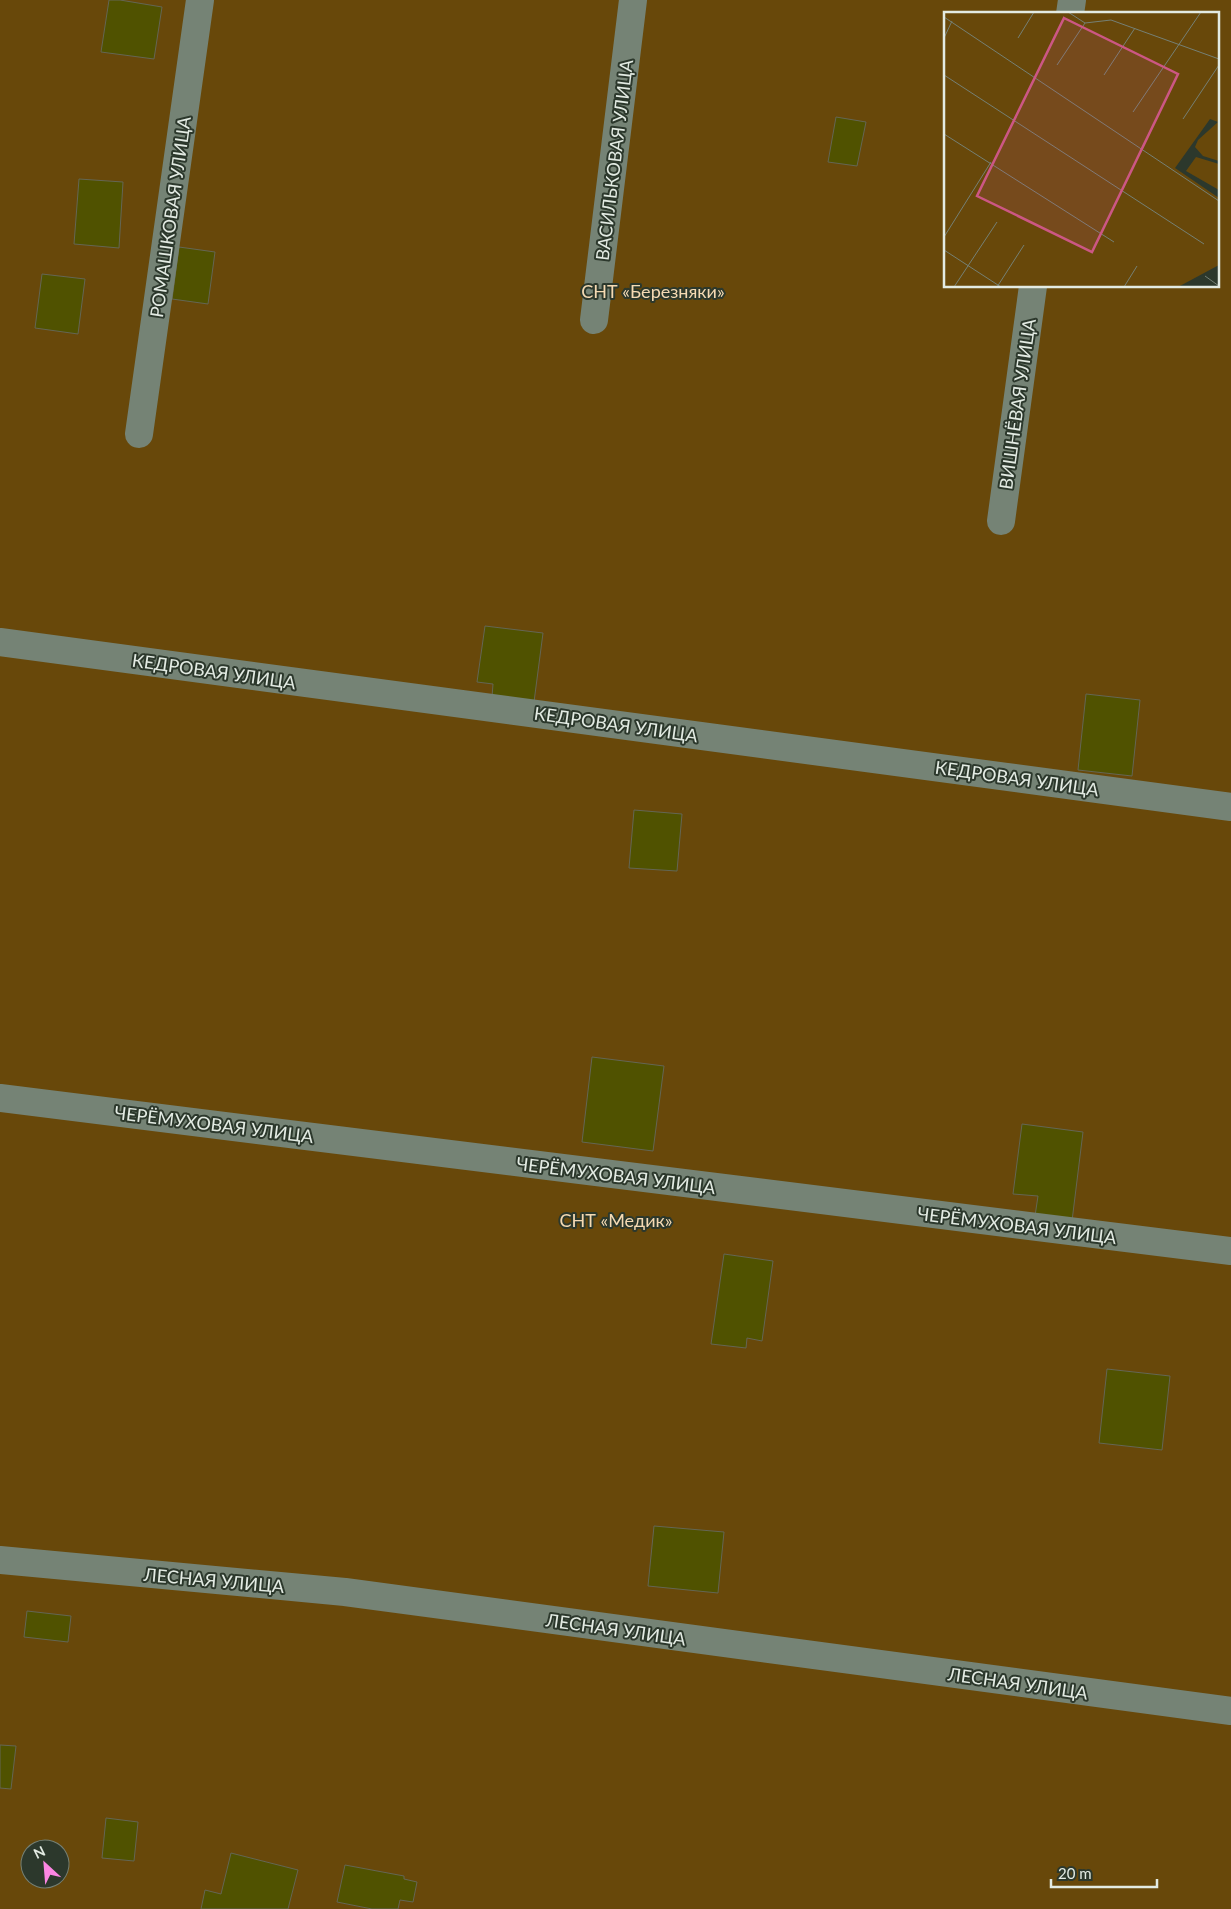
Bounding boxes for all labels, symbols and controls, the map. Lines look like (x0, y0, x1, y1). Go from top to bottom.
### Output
inset map (944, 12, 1218, 288)
street label: ВАСИЛЬКОВАЯ УЛИЦА (591, 57, 637, 262)
street label: РОМАШКОВАЯ УЛИЦА (145, 114, 195, 319)
park label: СНТ «Березняки» (581, 280, 725, 302)
street label: ВИШНЁВАЯ УЛИЦА (994, 316, 1040, 491)
street label: КЕДРОВАЯ УЛИЦА (131, 649, 298, 694)
street label: КЕДРОВАЯ УЛИЦА (533, 702, 700, 747)
street label: КЕДРОВАЯ УЛИЦА (934, 756, 1101, 801)
street label: ЧЕРЁМУХОВАЯ УЛИЦА (113, 1101, 316, 1147)
street label: ЧЕРЁМУХОВАЯ УЛИЦА (515, 1152, 718, 1198)
street label: ЧЕРЁМУХОВАЯ УЛИЦА (916, 1202, 1119, 1248)
park label: СНТ «Медик» (559, 1209, 673, 1231)
street label: ЛЕСНАЯ УЛИЦА (142, 1563, 286, 1597)
street label: ЛЕСНАЯ УЛИЦА (544, 1608, 688, 1650)
street label: ЛЕСНАЯ УЛИЦА (946, 1662, 1090, 1704)
north arrow (20, 1839, 70, 1889)
text: N (31, 1842, 48, 1862)
scale bar (1051, 1856, 1157, 1888)
text: 20 m (1058, 1864, 1092, 1882)

